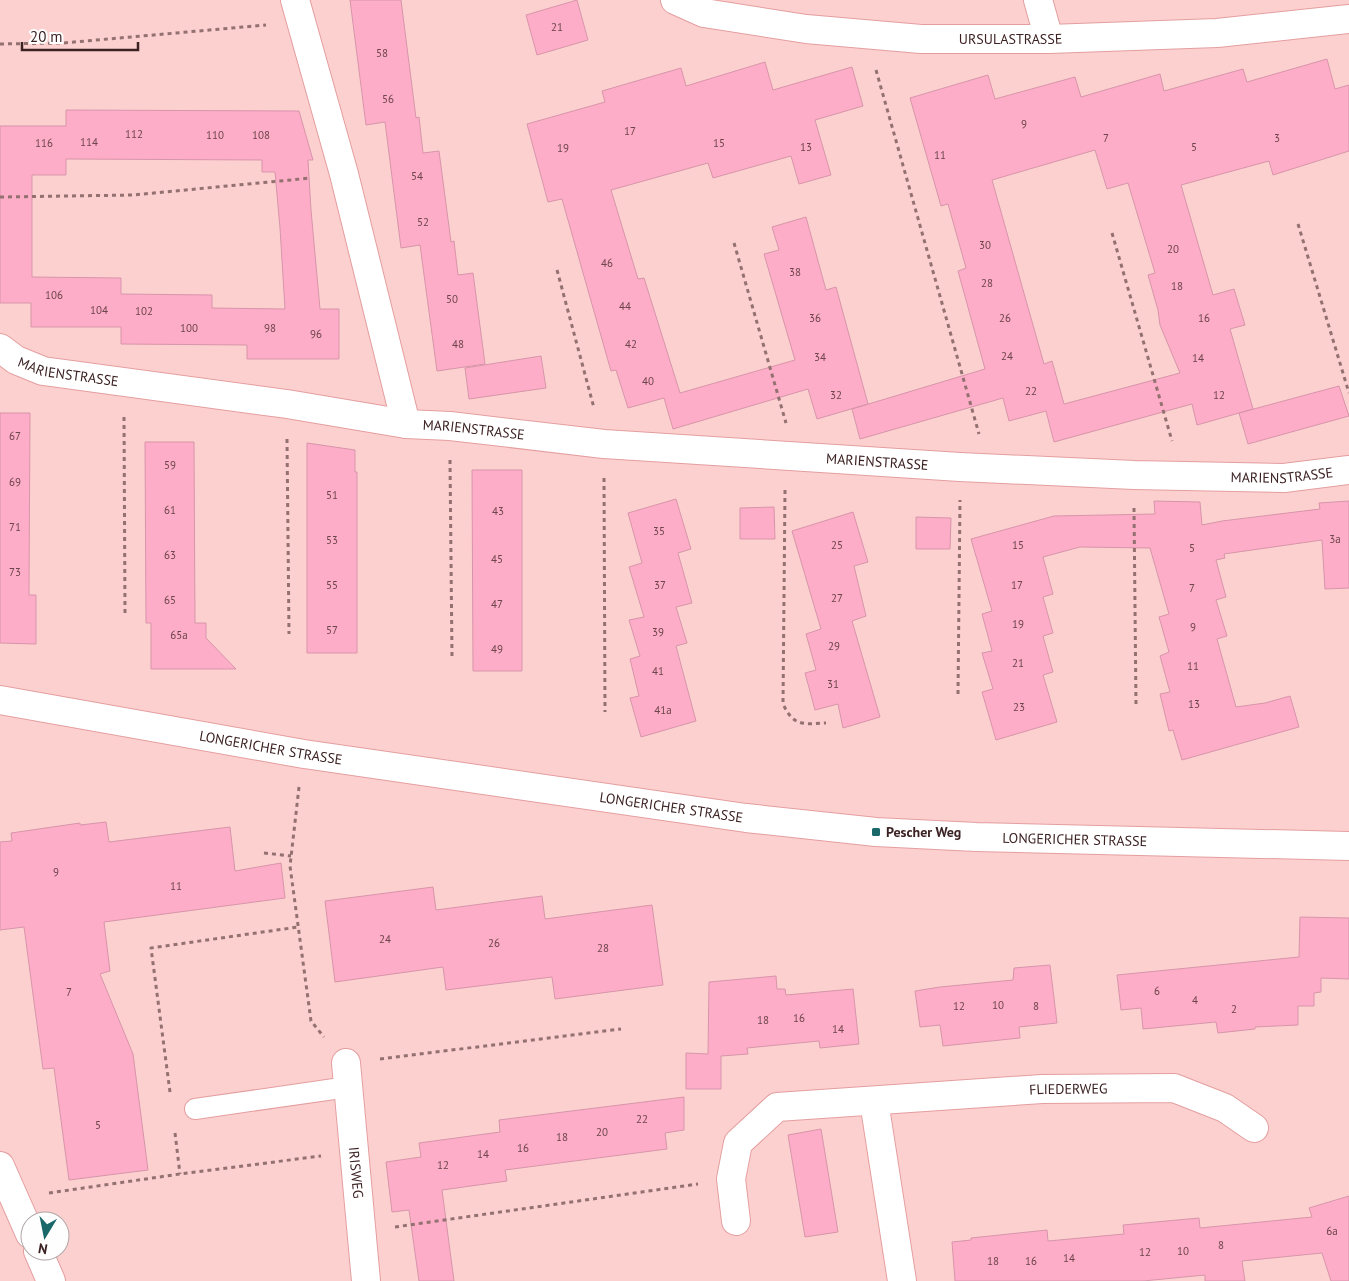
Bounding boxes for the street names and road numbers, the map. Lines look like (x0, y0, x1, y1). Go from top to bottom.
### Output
street label: URSULASTRASSE (959, 30, 1063, 48)
street label: MARIENSTRASSE (15, 353, 120, 390)
street label: MARIENSTRASSE (422, 416, 526, 444)
street label: MARIENSTRASSE (826, 449, 929, 474)
street label: MARIENSTRASSE (1231, 463, 1334, 487)
street label: LONGERICHER STRASSE (198, 727, 343, 768)
street label: LONGERICHER STRASSE (599, 788, 744, 826)
street label: LONGERICHER STRASSE (1002, 829, 1147, 850)
street label: FLIEDERWEG (1029, 1080, 1108, 1099)
street label: IRISWEG (345, 1146, 367, 1199)

